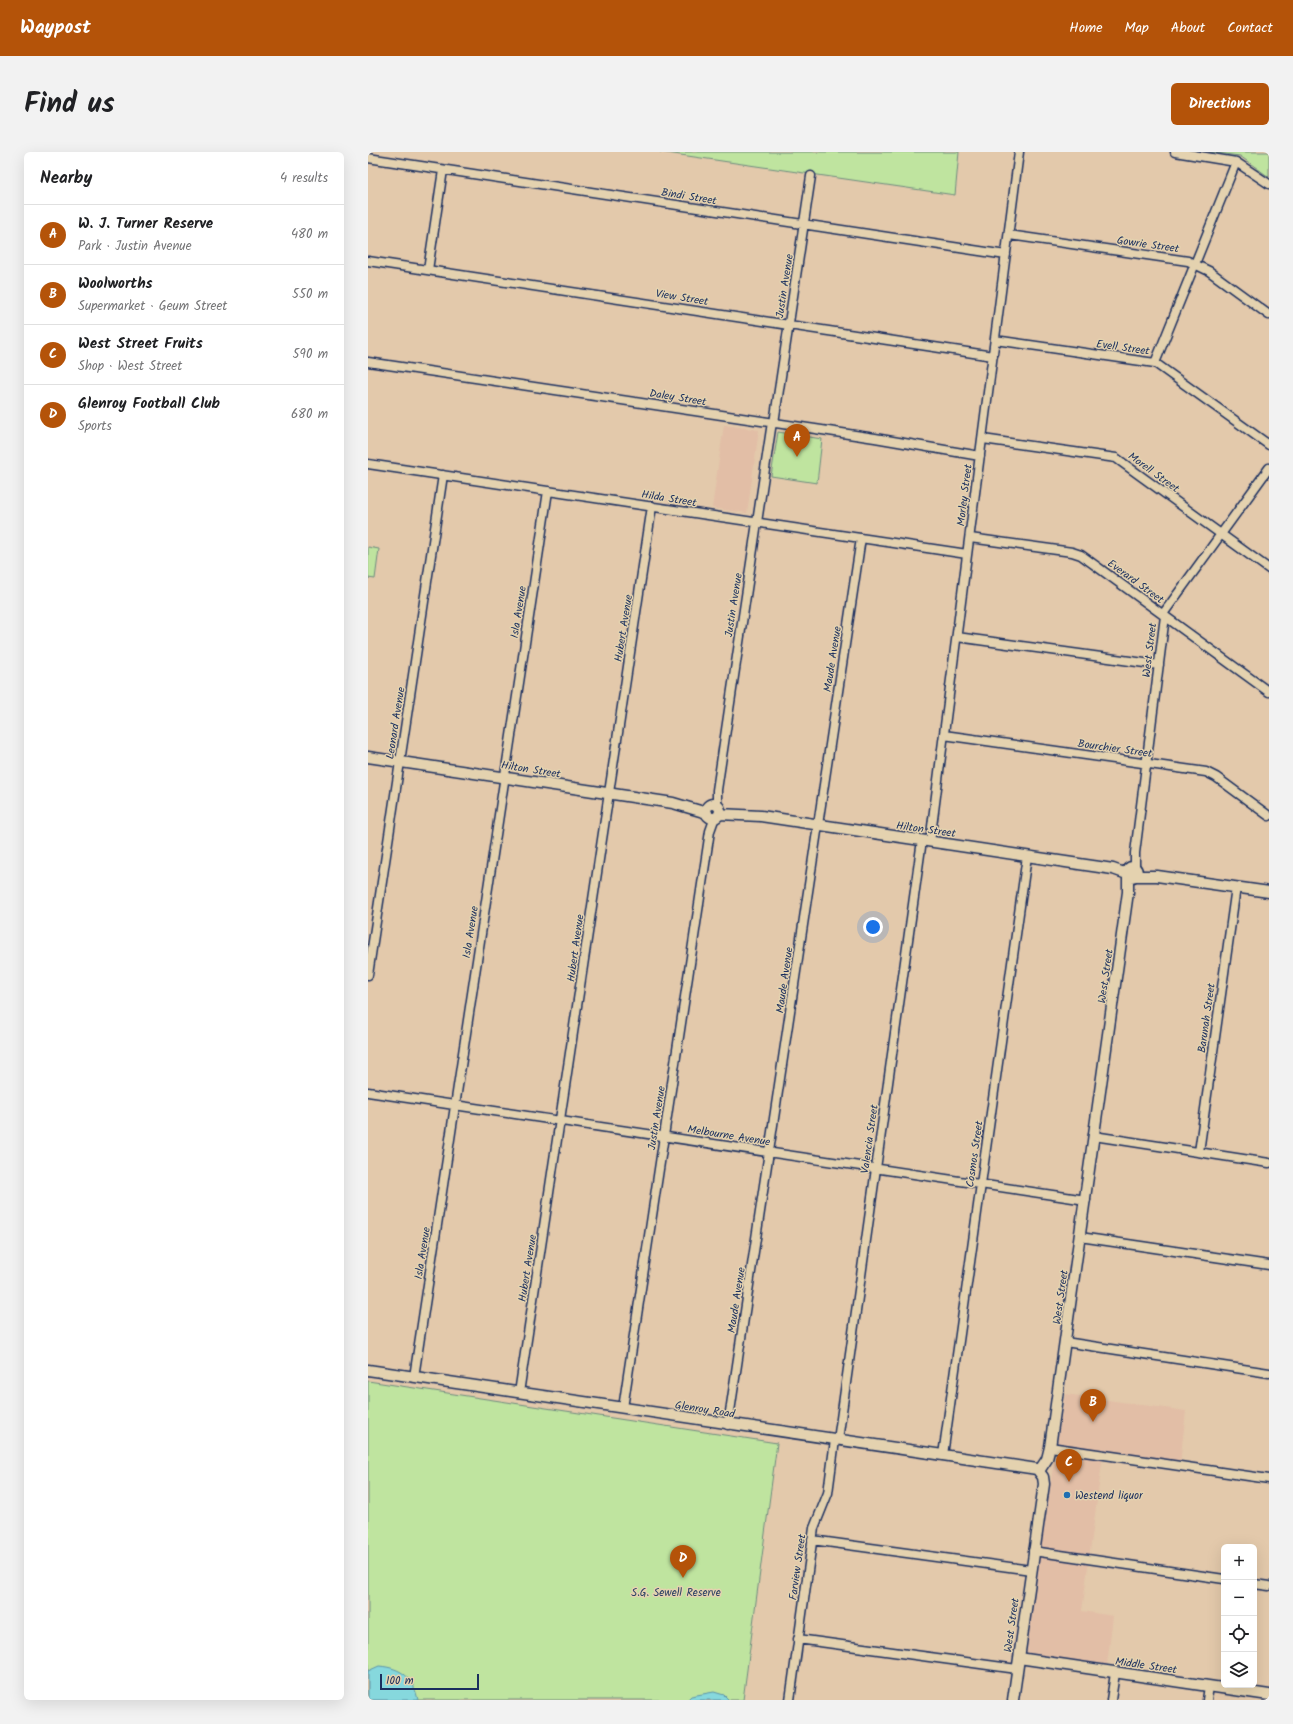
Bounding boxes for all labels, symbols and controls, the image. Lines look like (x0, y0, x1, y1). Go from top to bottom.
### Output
text: Waypost (20, 13, 91, 43)
text: Home (1069, 17, 1103, 39)
text: Map (1125, 17, 1149, 39)
text: About (1171, 17, 1205, 39)
text: Contact (1227, 17, 1273, 39)
text: Find us (24, 82, 115, 127)
button: Directions (1171, 83, 1269, 125)
text: Nearby (40, 165, 92, 192)
text: 4 results (280, 168, 328, 189)
street label: Bindi Street (660, 184, 719, 210)
text: W. J. Turner Reserve (78, 212, 213, 236)
text: A (49, 224, 57, 245)
text: 480 m (291, 224, 328, 245)
street label: Gowrie Street (1116, 232, 1181, 258)
text: Park · Justin Avenue (78, 236, 191, 257)
street label: Justin Avenue (771, 253, 799, 320)
text: Woolworths (78, 272, 153, 296)
text: B (49, 284, 57, 305)
text: 550 m (292, 284, 328, 305)
street label: View Street (654, 285, 710, 311)
text: Supermarket · Geum Street (78, 296, 227, 317)
text: West Street Fruits (78, 332, 203, 356)
street label: Evell Street (1095, 335, 1151, 361)
text: C (49, 344, 57, 365)
text: 590 m (293, 344, 328, 365)
text: Shop · West Street (78, 356, 182, 377)
street label: Daley Street (648, 385, 708, 411)
text: Glenroy Football Club (78, 392, 220, 416)
text: D (49, 404, 57, 425)
text: 680 m (291, 404, 328, 425)
text: Sports (78, 416, 112, 437)
pin: A (784, 424, 810, 457)
street label: Morell Street (1124, 448, 1184, 498)
street label: Morley Street (952, 462, 978, 527)
street label: Hilda Street (640, 486, 698, 512)
street label: Everard Street (1103, 555, 1168, 609)
street label: Justin Avenue (720, 572, 748, 639)
street label: Isla Avenue (506, 585, 532, 640)
street label: Hubert Avenue (610, 593, 638, 663)
street label: West Street (1138, 621, 1162, 678)
street label: Maude Avenue (819, 625, 847, 693)
street label: Leonard Avenue (381, 686, 411, 761)
street label: Bourchier Street (1076, 735, 1154, 763)
street label: Hilton Street (500, 756, 563, 784)
street label: Hilton Street (895, 817, 958, 843)
street label: Isla Avenue (458, 905, 484, 960)
street label: Hubert Avenue (562, 913, 590, 983)
your location (863, 917, 883, 937)
street label: Maude Avenue (771, 946, 799, 1014)
street label: West Street (1093, 947, 1119, 1005)
street label: Barunah Street (1193, 981, 1221, 1054)
street label: Justin Avenue (643, 1085, 671, 1152)
street label: Valencia Street (856, 1103, 884, 1175)
street label: Cosmos Street (961, 1119, 989, 1189)
street label: Melbourne Avenue (686, 1121, 772, 1151)
street label: Isla Avenue (410, 1226, 436, 1281)
street label: Hubert Avenue (514, 1233, 542, 1303)
street label: Maude Avenue (723, 1266, 751, 1334)
street label: West Street (1048, 1268, 1074, 1326)
pin: B (1080, 1389, 1106, 1422)
street label: Glenroy Road (674, 1396, 737, 1424)
pin: C (1056, 1449, 1082, 1482)
place label: Westend liquor (1075, 1487, 1144, 1505)
marker: Westend liquor (1062, 1490, 1072, 1500)
street label: Farview Street (784, 1532, 812, 1601)
map controls (1221, 1544, 1257, 1688)
button: + (1221, 1544, 1257, 1580)
pin: D (670, 1545, 696, 1578)
button: − (1221, 1580, 1257, 1616)
park label: S.G. Sewell Reserve (631, 1584, 721, 1602)
street label: West Street (999, 1596, 1025, 1654)
button: locate (1221, 1616, 1257, 1652)
button: layers (1221, 1652, 1257, 1688)
street label: Middle Street (1114, 1653, 1179, 1679)
scale bar (380, 1672, 479, 1691)
text: 100 m (386, 1672, 414, 1690)

